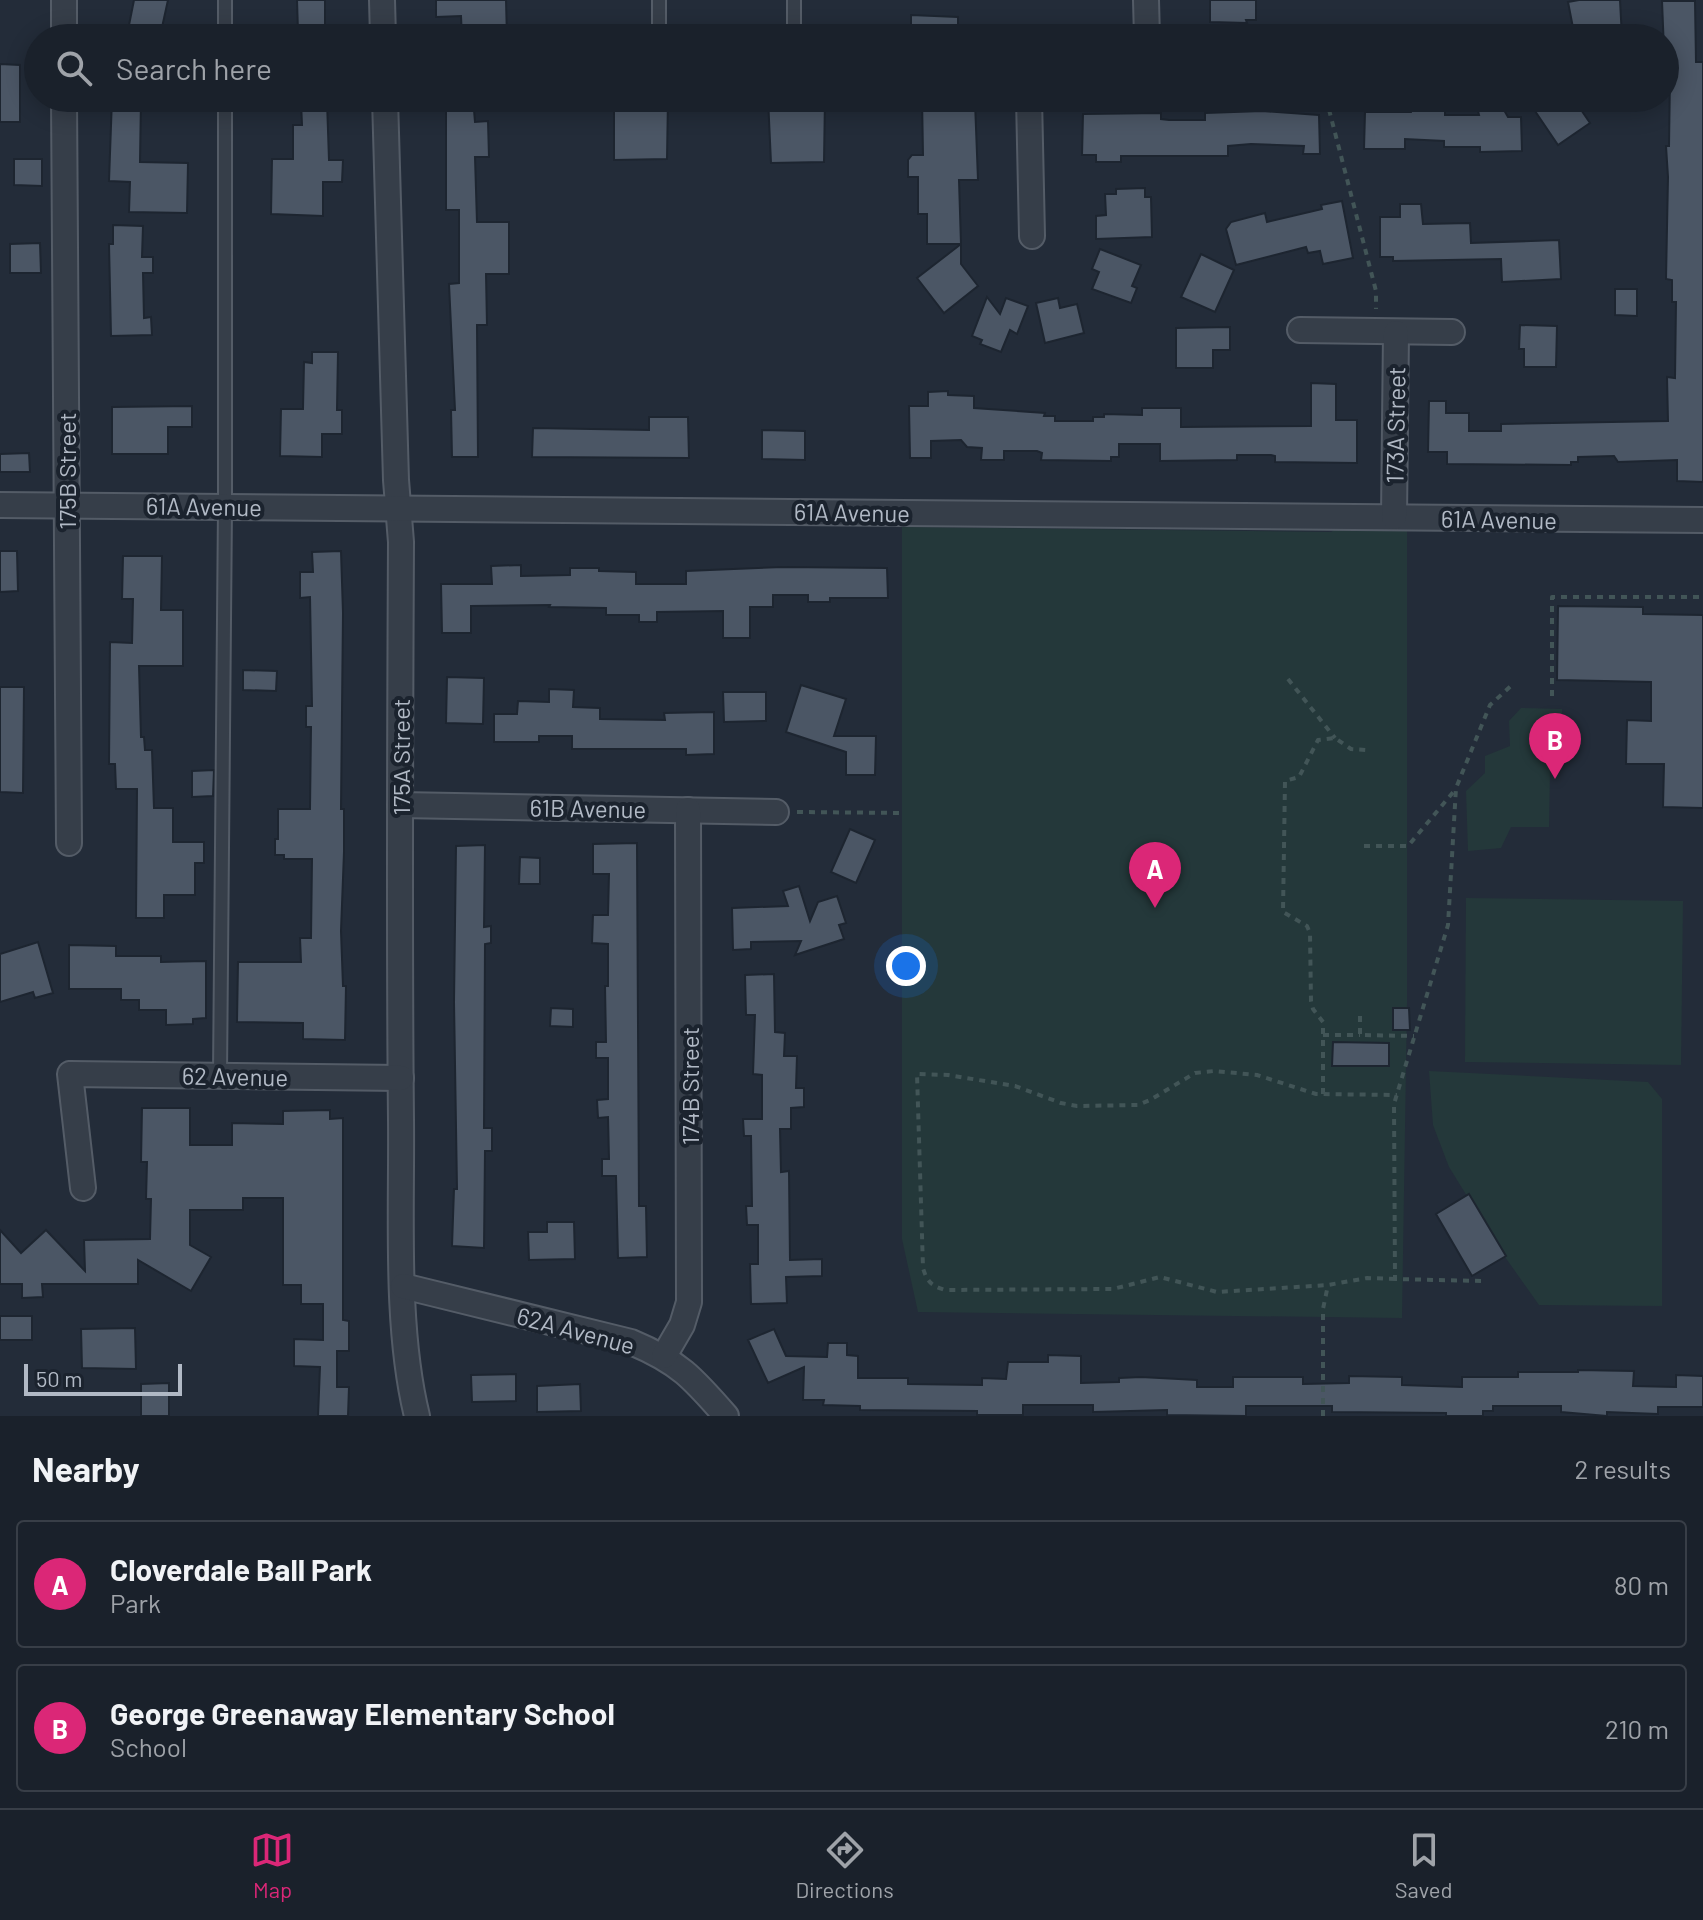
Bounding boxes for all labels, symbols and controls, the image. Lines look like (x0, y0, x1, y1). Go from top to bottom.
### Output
search box (24, 24, 1679, 112)
icon: search (52, 46, 96, 90)
text: Search here (116, 50, 272, 86)
street label: 173A Street (1379, 366, 1411, 484)
street label: 175B Street (52, 412, 81, 530)
street label: 61A Avenue (146, 490, 262, 522)
street label: 61A Avenue (794, 496, 910, 528)
street label: 61A Avenue (1441, 503, 1557, 535)
street label: 175A Street (386, 699, 415, 815)
pin: B (1529, 713, 1581, 779)
street label: 61B Avenue (530, 792, 646, 824)
pin: A (1129, 842, 1181, 908)
your location (886, 946, 926, 986)
street label: 174B Street (675, 1027, 704, 1145)
street label: 62 Avenue (182, 1061, 288, 1091)
street label: 62A Avenue (514, 1300, 638, 1360)
scale bar (24, 1360, 182, 1396)
text: 50 m (36, 1365, 82, 1391)
text: Nearby (32, 1448, 140, 1489)
text: 2 results (1575, 1453, 1671, 1484)
text: Cloverdale Ball Park (110, 1551, 372, 1587)
text: A (51, 1569, 69, 1600)
text: 80 m (1614, 1569, 1669, 1600)
text: Park (110, 1587, 161, 1618)
text: George Greenaway Elementary School (110, 1695, 615, 1731)
text: B (52, 1713, 68, 1744)
text: 210 m (1605, 1713, 1669, 1744)
text: School (110, 1731, 187, 1762)
tab: Map (250, 1828, 294, 1902)
tab: Directions (795, 1828, 894, 1902)
tab: Saved (1395, 1828, 1452, 1902)

